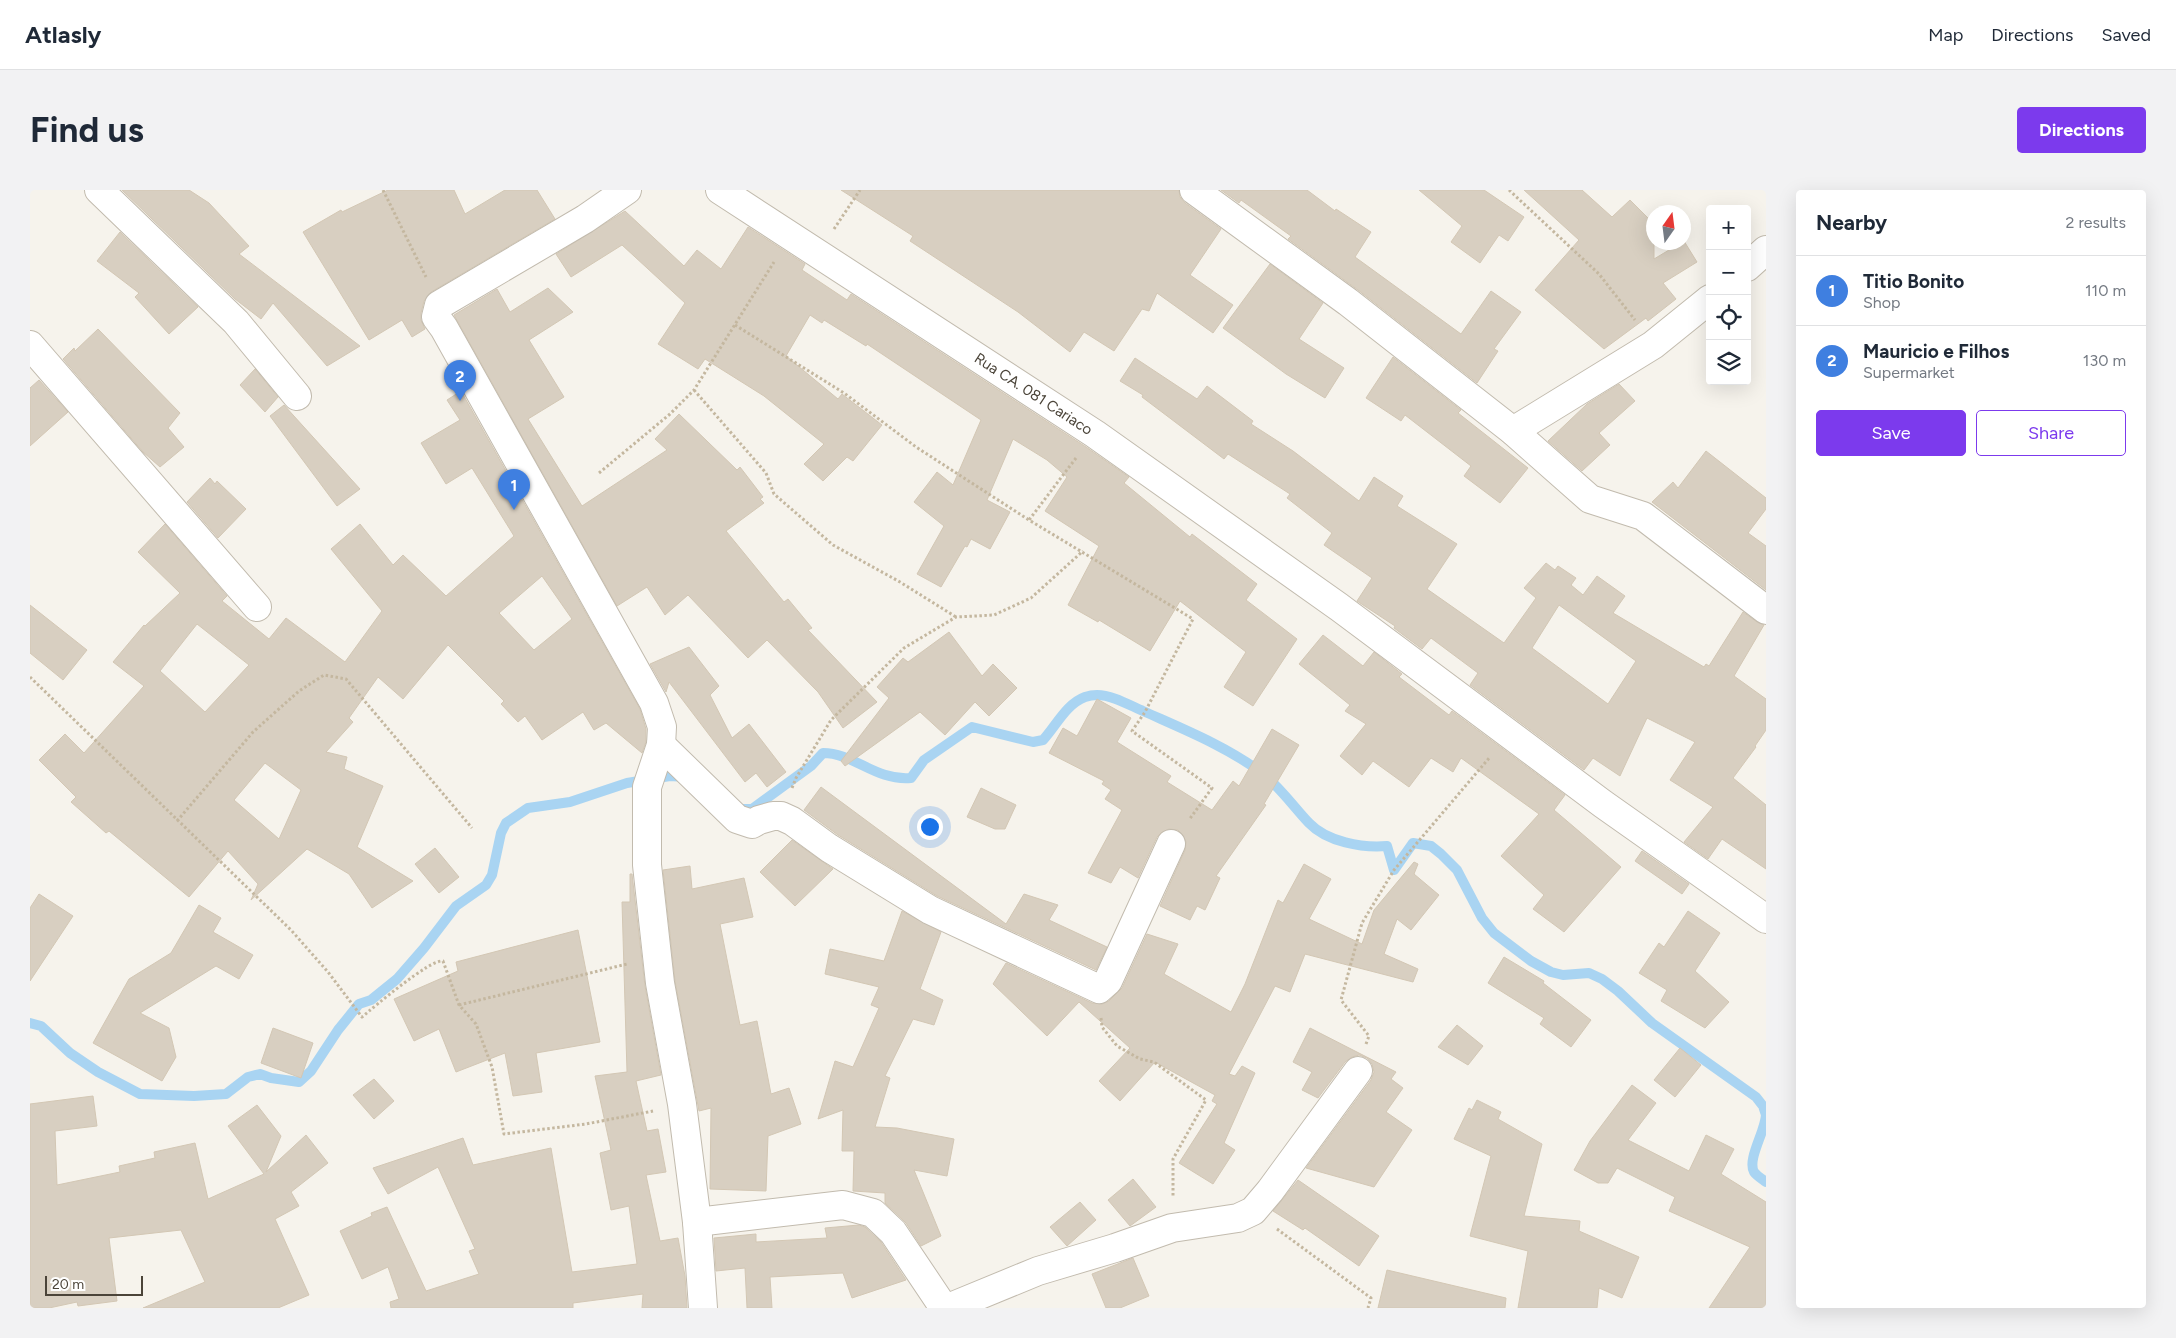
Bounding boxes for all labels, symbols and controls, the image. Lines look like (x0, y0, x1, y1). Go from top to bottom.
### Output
text: Atlasly (25, 20, 101, 49)
text: Map (1928, 24, 1963, 46)
text: Directions (1991, 24, 2073, 46)
text: Saved (2101, 24, 2151, 46)
button: Directions (2017, 107, 2146, 153)
text: Find us (30, 109, 144, 151)
north arrow (1646, 205, 1691, 250)
map controls (1706, 205, 1751, 385)
button: + (1706, 205, 1751, 250)
text: Nearby (1816, 210, 1887, 235)
text: 2 results (2066, 213, 2126, 232)
button: − (1706, 250, 1751, 295)
text: Titio Bonito (1863, 270, 1964, 293)
text: 1 (1829, 281, 1835, 300)
text: 110 m (2085, 281, 2126, 300)
text: Shop (1863, 293, 1901, 312)
button: locate (1706, 295, 1751, 340)
button: layers (1706, 340, 1751, 385)
text: Mauricio e Filhos (1863, 340, 2009, 363)
street label: Rua CA. 081 Cariaco (971, 349, 1096, 439)
text: 2 (1827, 351, 1837, 370)
text: 130 m (2083, 351, 2126, 370)
pin: 2 (444, 360, 476, 401)
text: Supermarket (1863, 363, 1955, 382)
button: Save (1816, 410, 1966, 456)
button: Share (1976, 410, 2126, 456)
pin: 1 (498, 469, 530, 510)
your location (917, 814, 943, 840)
scale bar (45, 1273, 142, 1296)
text: 20 m (52, 1276, 84, 1293)

